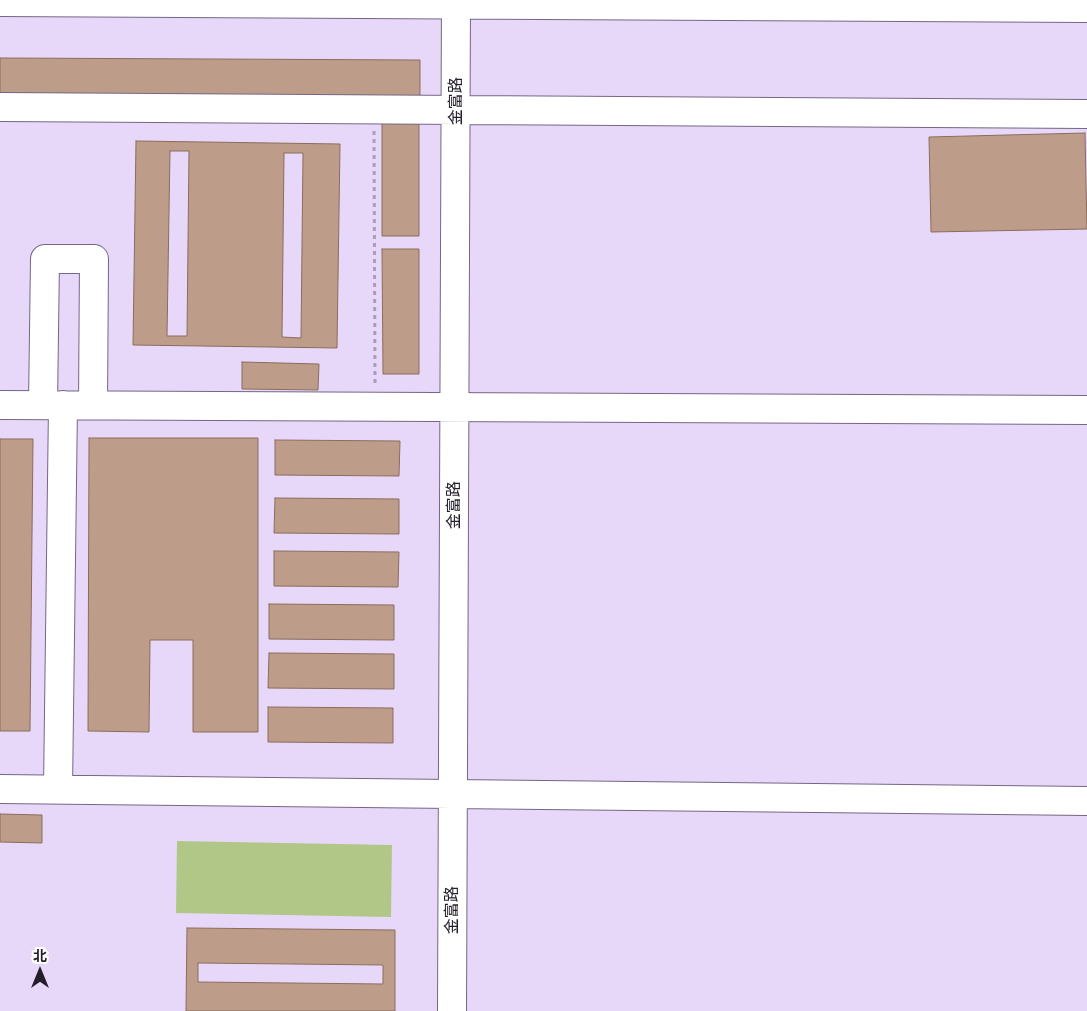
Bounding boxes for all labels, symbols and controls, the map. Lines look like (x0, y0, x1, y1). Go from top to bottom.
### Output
street label: 金富路 (446, 77, 466, 125)
street label: 金富路 (444, 481, 464, 529)
street label: 金富路 (442, 886, 462, 934)
north arrow (15, 946, 65, 996)
text: 北 (33, 947, 47, 965)

